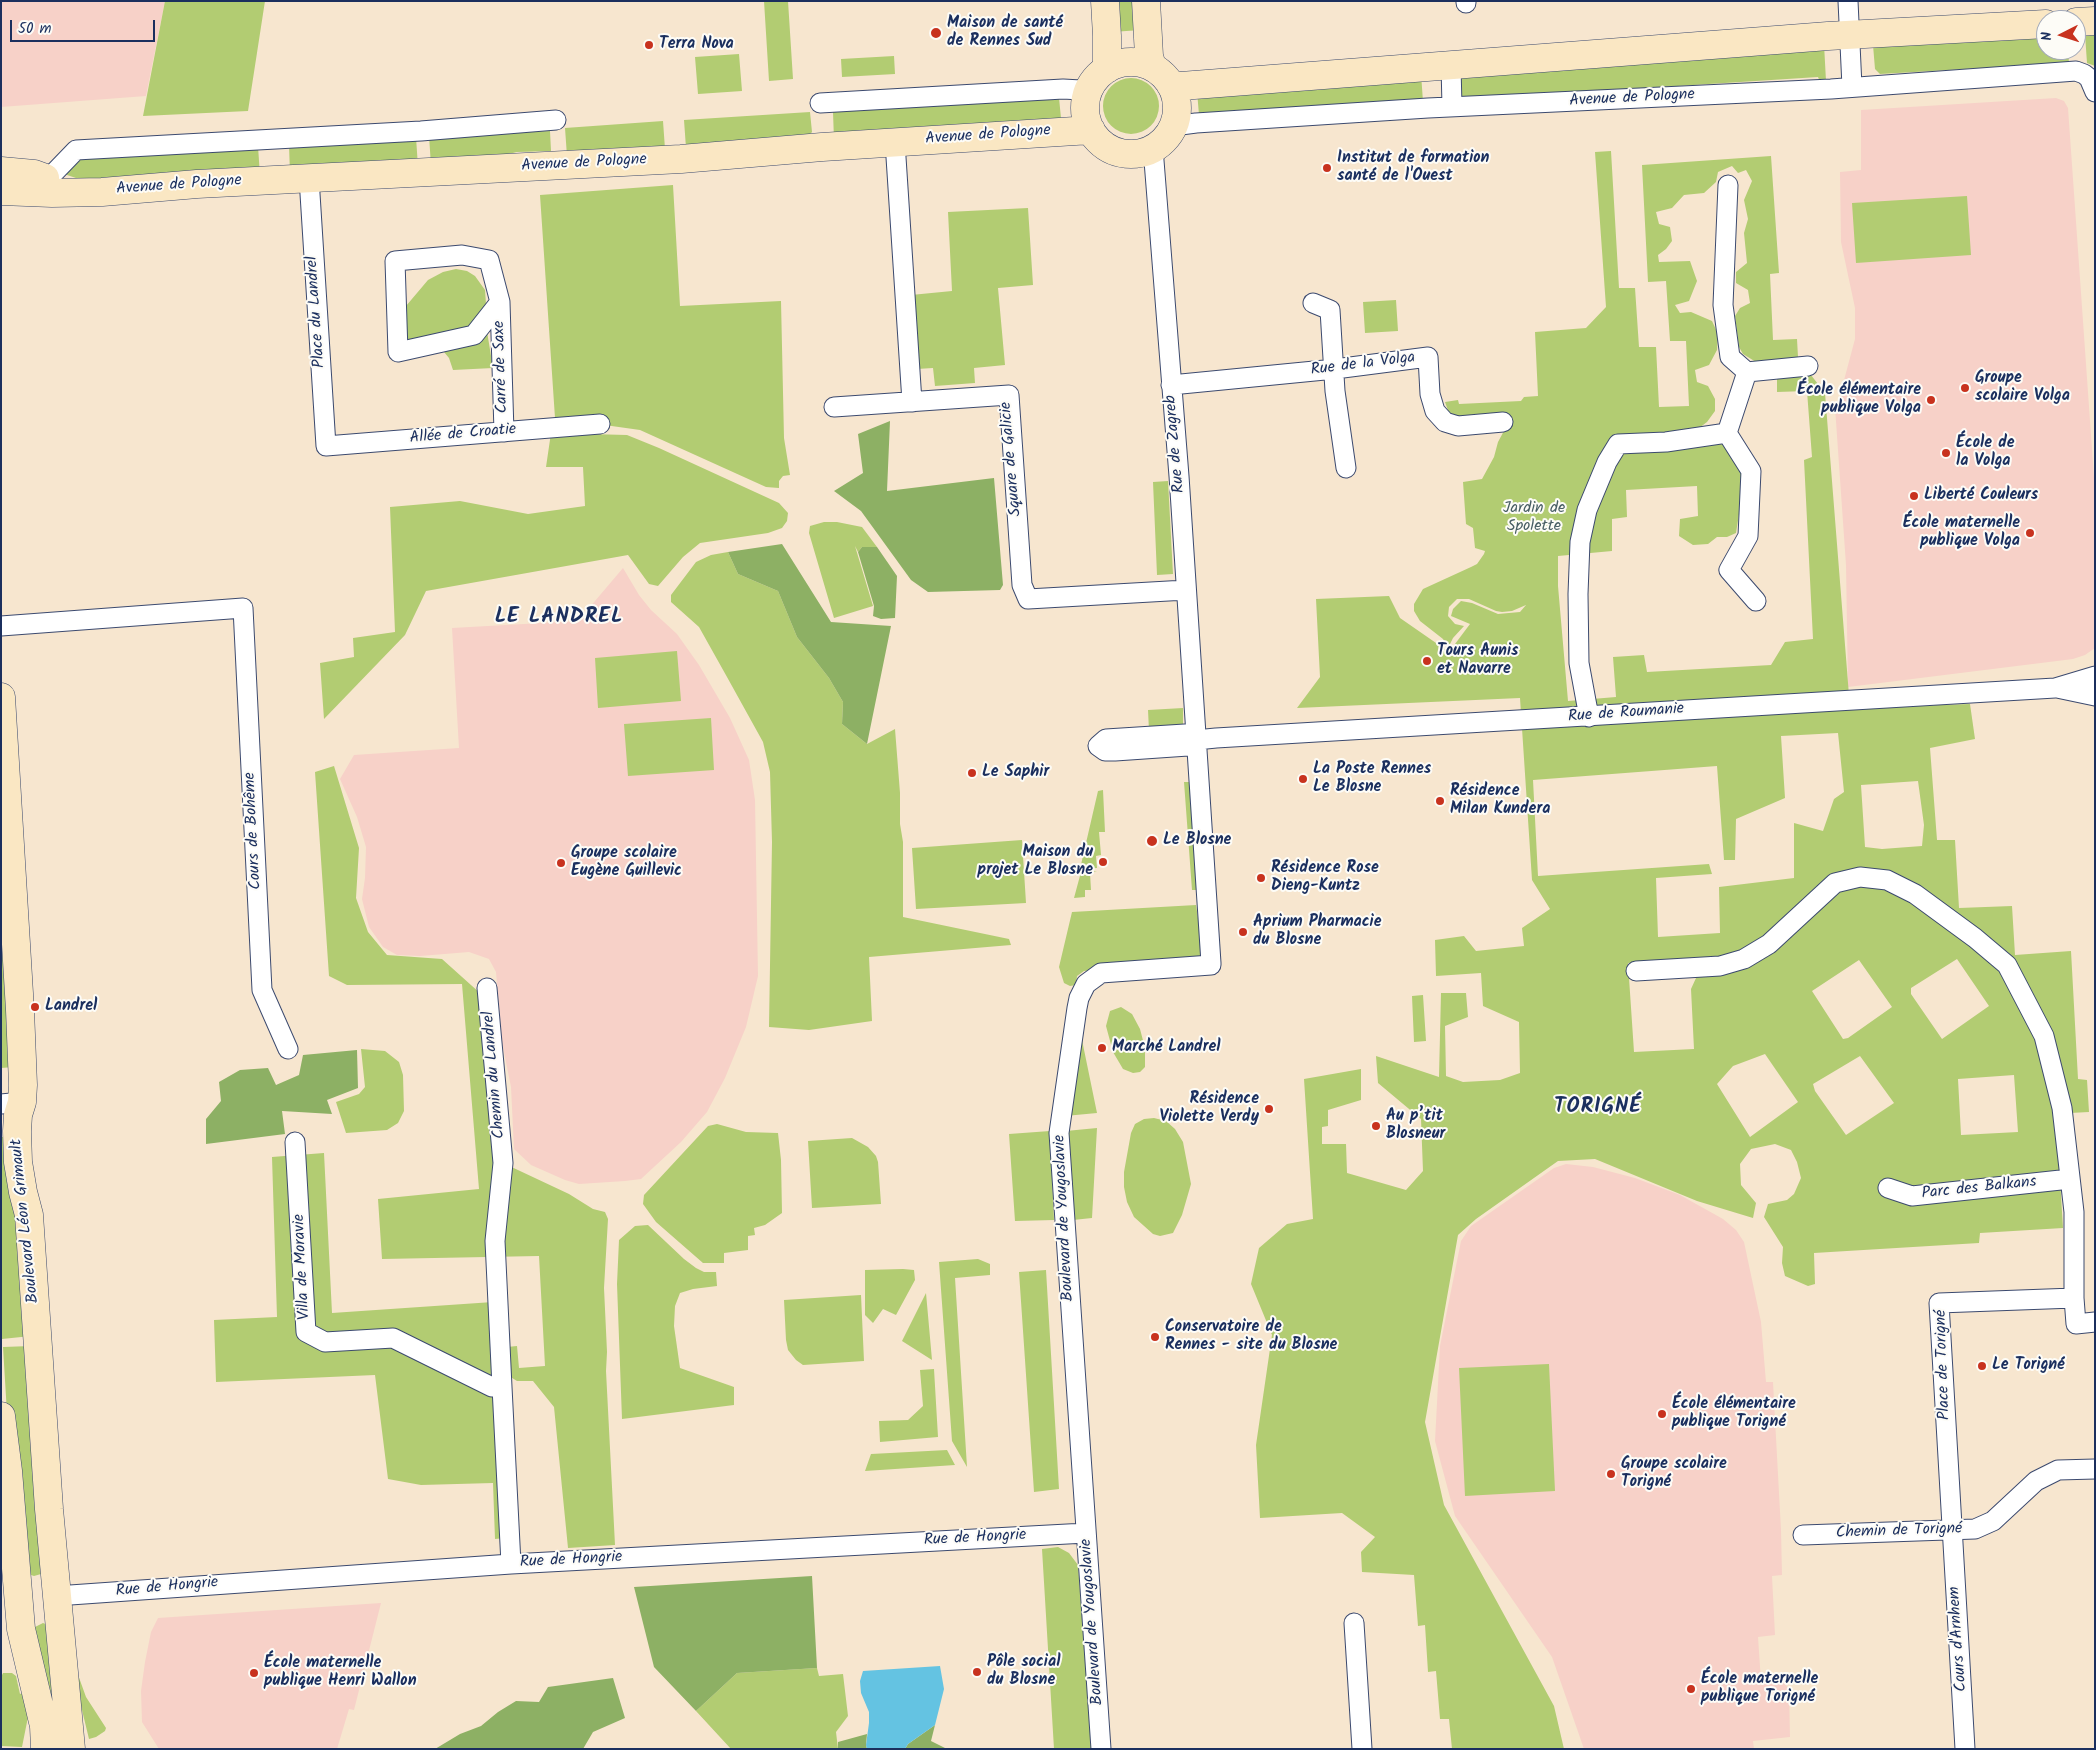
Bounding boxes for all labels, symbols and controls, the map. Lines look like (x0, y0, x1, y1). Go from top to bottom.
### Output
scale bar (12, 10, 158, 42)
north arrow (2036, 10, 2086, 60)
place label: Maison de santé de Rennes Sud (947, 14, 1063, 52)
text: 50 m (18, 17, 52, 41)
marker: Maison de santé de Rennes Sud (929, 26, 943, 40)
text: N (2036, 31, 2058, 42)
place label: Terra Nova (659, 35, 734, 55)
marker: Terra Nova (643, 39, 655, 51)
street label: Avenue de Pologne (1569, 86, 1695, 112)
street label: Avenue de Pologne (925, 122, 1051, 150)
place label: Institut de formation santé de l'Ouest (1337, 149, 1489, 187)
street label: Avenue de Pologne (521, 151, 647, 177)
marker: Institut de formation santé de l'Ouest (1321, 162, 1333, 174)
street label: Avenue de Pologne (116, 172, 242, 200)
street label: Place du Landrel (304, 255, 330, 369)
street label: Carré de Saxe (491, 320, 513, 414)
street label: Rue de la Volga (1310, 349, 1416, 381)
place label: Groupe scolaire Volga (1975, 369, 2070, 407)
place label: École élémentaire publique Volga (1797, 381, 1921, 419)
marker: Groupe scolaire Volga (1959, 382, 1971, 394)
street label: Rue de Zagreb (1162, 394, 1190, 494)
marker: École élémentaire publique Volga (1925, 394, 1937, 406)
street label: Square de Galicie (997, 401, 1027, 517)
street label: Allée de Croatie (409, 421, 517, 449)
place label: École de la Volga (1956, 434, 2015, 472)
marker: École de la Volga (1940, 447, 1952, 459)
place label: Liberté Couleurs (1924, 486, 2038, 506)
marker: Liberté Couleurs (1908, 490, 1920, 502)
park label: Jardin de Spolette (1503, 499, 1565, 537)
place label: École maternelle publique Volga (1903, 514, 2020, 552)
marker: École maternelle publique Volga (2024, 527, 2036, 539)
district label: LE LANDREL (493, 605, 625, 631)
place label: Tours Aunis et Navarre (1437, 642, 1519, 680)
marker: Tours Aunis et Navarre (1421, 655, 1433, 667)
street label: Rue de Roumanie (1567, 700, 1685, 728)
place label: La Poste Rennes Le Blosne (1313, 760, 1431, 798)
place label: Le Saphir (982, 763, 1049, 783)
marker: Le Saphir (966, 767, 978, 779)
street label: Cours de Bohême (241, 772, 267, 890)
marker: La Poste Rennes Le Blosne (1297, 773, 1309, 785)
place label: Résidence Milan Kundera (1450, 782, 1550, 820)
marker: Résidence Milan Kundera (1434, 795, 1446, 807)
place label: Le Blosne (1163, 831, 1231, 851)
marker: Le Blosne (1145, 834, 1159, 848)
place label: Maison du projet Le Blosne (978, 843, 1093, 881)
place label: Groupe scolaire Eugène Guillevic (571, 844, 682, 882)
marker: Maison du projet Le Blosne (1097, 856, 1109, 868)
marker: Groupe scolaire Eugène Guillevic (555, 857, 567, 869)
place label: Résidence Rose Dieng-Kuntz (1271, 859, 1379, 897)
marker: Résidence Rose Dieng-Kuntz (1255, 872, 1267, 884)
place label: Aprium Pharmacie du Blosne (1253, 913, 1381, 951)
marker: Aprium Pharmacie du Blosne (1237, 926, 1249, 938)
place label: Landrel (45, 997, 97, 1017)
marker: Landrel (29, 1001, 41, 1013)
street label: Chemin du Landrel (480, 1010, 510, 1140)
place label: Marché Landrel (1112, 1038, 1221, 1058)
marker: Marché Landrel (1096, 1042, 1108, 1054)
place label: Résidence Violette Verdy (1160, 1090, 1259, 1128)
district label: TORIGNÉ (1553, 1095, 1643, 1121)
marker: Résidence Violette Verdy (1263, 1103, 1275, 1115)
place label: Au p’tit Blosneur (1386, 1107, 1445, 1145)
marker: Au p’tit Blosneur (1370, 1120, 1382, 1132)
street label: Boulevard de Yougoslavie (1051, 1134, 1079, 1302)
street label: Boulevard Léon Grimault (8, 1138, 44, 1304)
street label: Parc des Balkans (1921, 1173, 2037, 1205)
street label: Villa de Moravie (291, 1214, 315, 1320)
street label: Place de Torigné (1932, 1309, 1956, 1421)
place label: Conservatoire de Rennes - site du Blosne (1165, 1318, 1337, 1356)
marker: Conservatoire de Rennes - site du Blosne (1149, 1331, 1161, 1343)
place label: Le Torigné (1992, 1356, 2064, 1376)
marker: Le Torigné (1976, 1360, 1988, 1372)
place label: École élémentaire publique Torigné (1672, 1395, 1796, 1433)
marker: École élémentaire publique Torigné (1656, 1408, 1668, 1420)
place label: Groupe scolaire Torigné (1621, 1455, 1727, 1493)
marker: Groupe scolaire Torigné (1605, 1468, 1617, 1480)
street label: Chemin de Torigné (1835, 1520, 1963, 1544)
street label: Rue de Hongrie (923, 1527, 1027, 1551)
street label: Boulevard de Yougoslavie (1078, 1538, 1108, 1706)
street label: Rue de Hongrie (519, 1549, 623, 1573)
street label: Rue de Hongrie (115, 1574, 219, 1602)
street label: Cours d'Arnhem (1946, 1586, 1972, 1692)
place label: Pôle social du Blosne (987, 1653, 1060, 1691)
place label: École maternelle publique Henri Wallon (264, 1654, 417, 1692)
marker: Pôle social du Blosne (971, 1666, 983, 1678)
marker: École maternelle publique Henri Wallon (248, 1667, 260, 1679)
place label: École maternelle publique Torigné (1701, 1670, 1818, 1708)
marker: École maternelle publique Torigné (1685, 1683, 1697, 1695)

